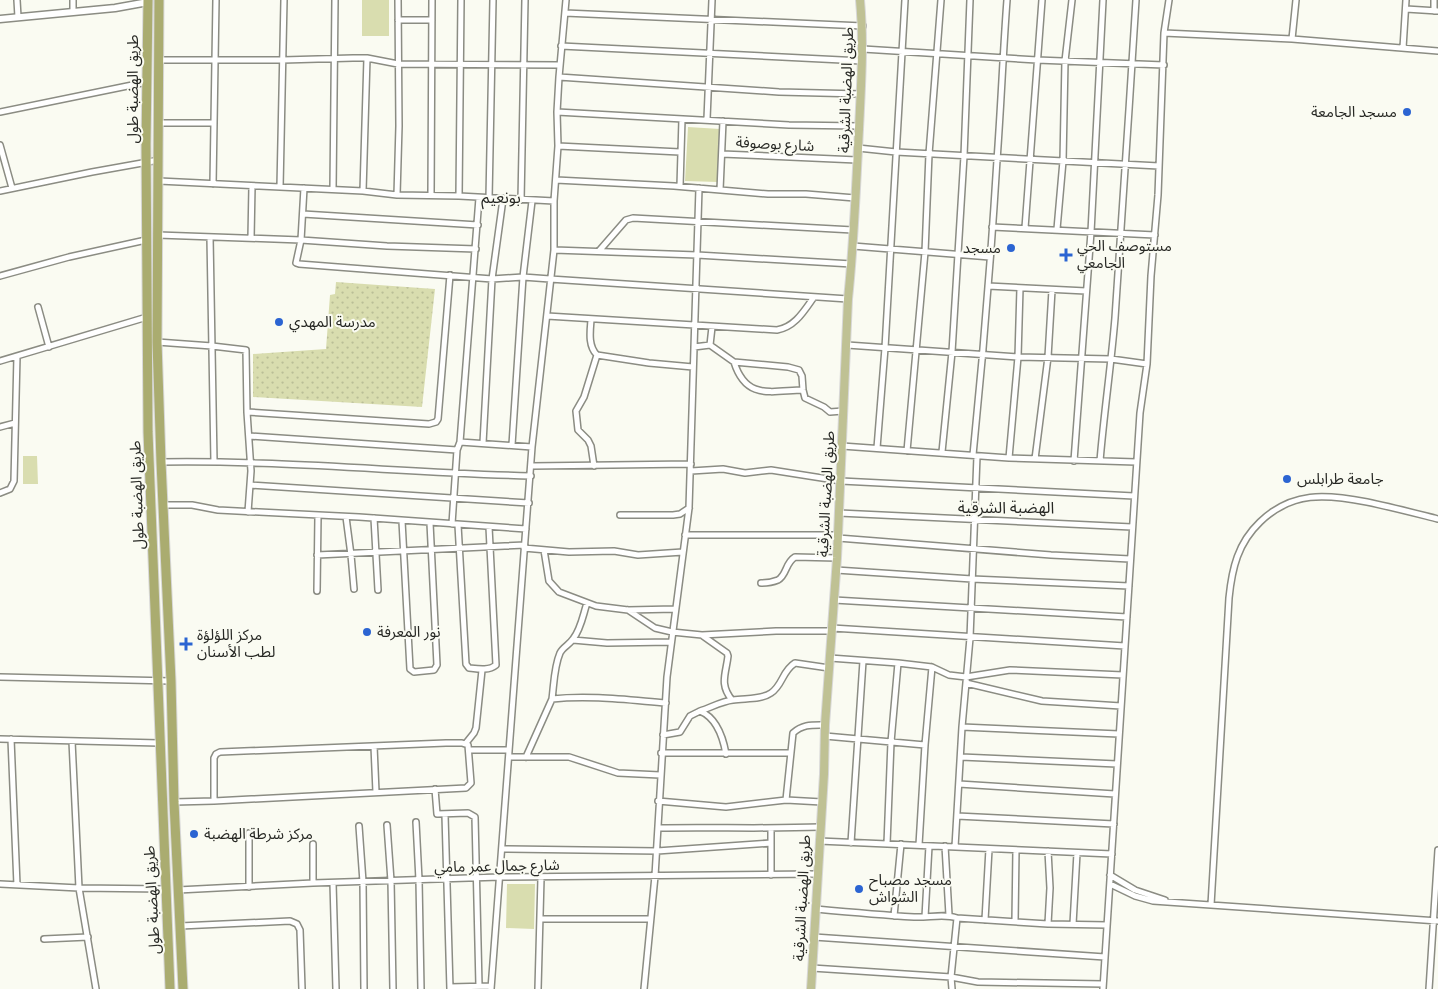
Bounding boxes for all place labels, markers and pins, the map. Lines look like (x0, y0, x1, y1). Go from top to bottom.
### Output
place label: مسجد الجامعة (1311, 103, 1397, 121)
marker: مسجد الجامعة (1401, 106, 1413, 118)
place label: مستوصف الحي الجامعي (1077, 237, 1172, 274)
place label: مسجد (963, 239, 1001, 257)
marker: مسجد (1005, 242, 1017, 254)
marker: مستوصف الحي الجامعي (1059, 248, 1073, 262)
place label: مدرسة المهدي (289, 313, 376, 333)
marker: مدرسة المهدي (273, 316, 285, 328)
place label: جامعة طرابلس (1297, 470, 1384, 488)
marker: جامعة طرابلس (1281, 473, 1293, 485)
place label: نور المعرفة (377, 623, 441, 641)
place label: مركز اللؤلؤة لطب الأسنان (197, 626, 275, 661)
marker: نور المعرفة (361, 626, 373, 638)
marker: مركز اللؤلؤة لطب الأسنان (179, 637, 193, 651)
place label: مركز شرطة الهضبة (204, 825, 313, 843)
marker: مركز شرطة الهضبة (188, 828, 200, 840)
place label: مسجد مصباح الشواش (869, 871, 952, 906)
marker: مسجد مصباح الشواش (853, 883, 865, 895)

